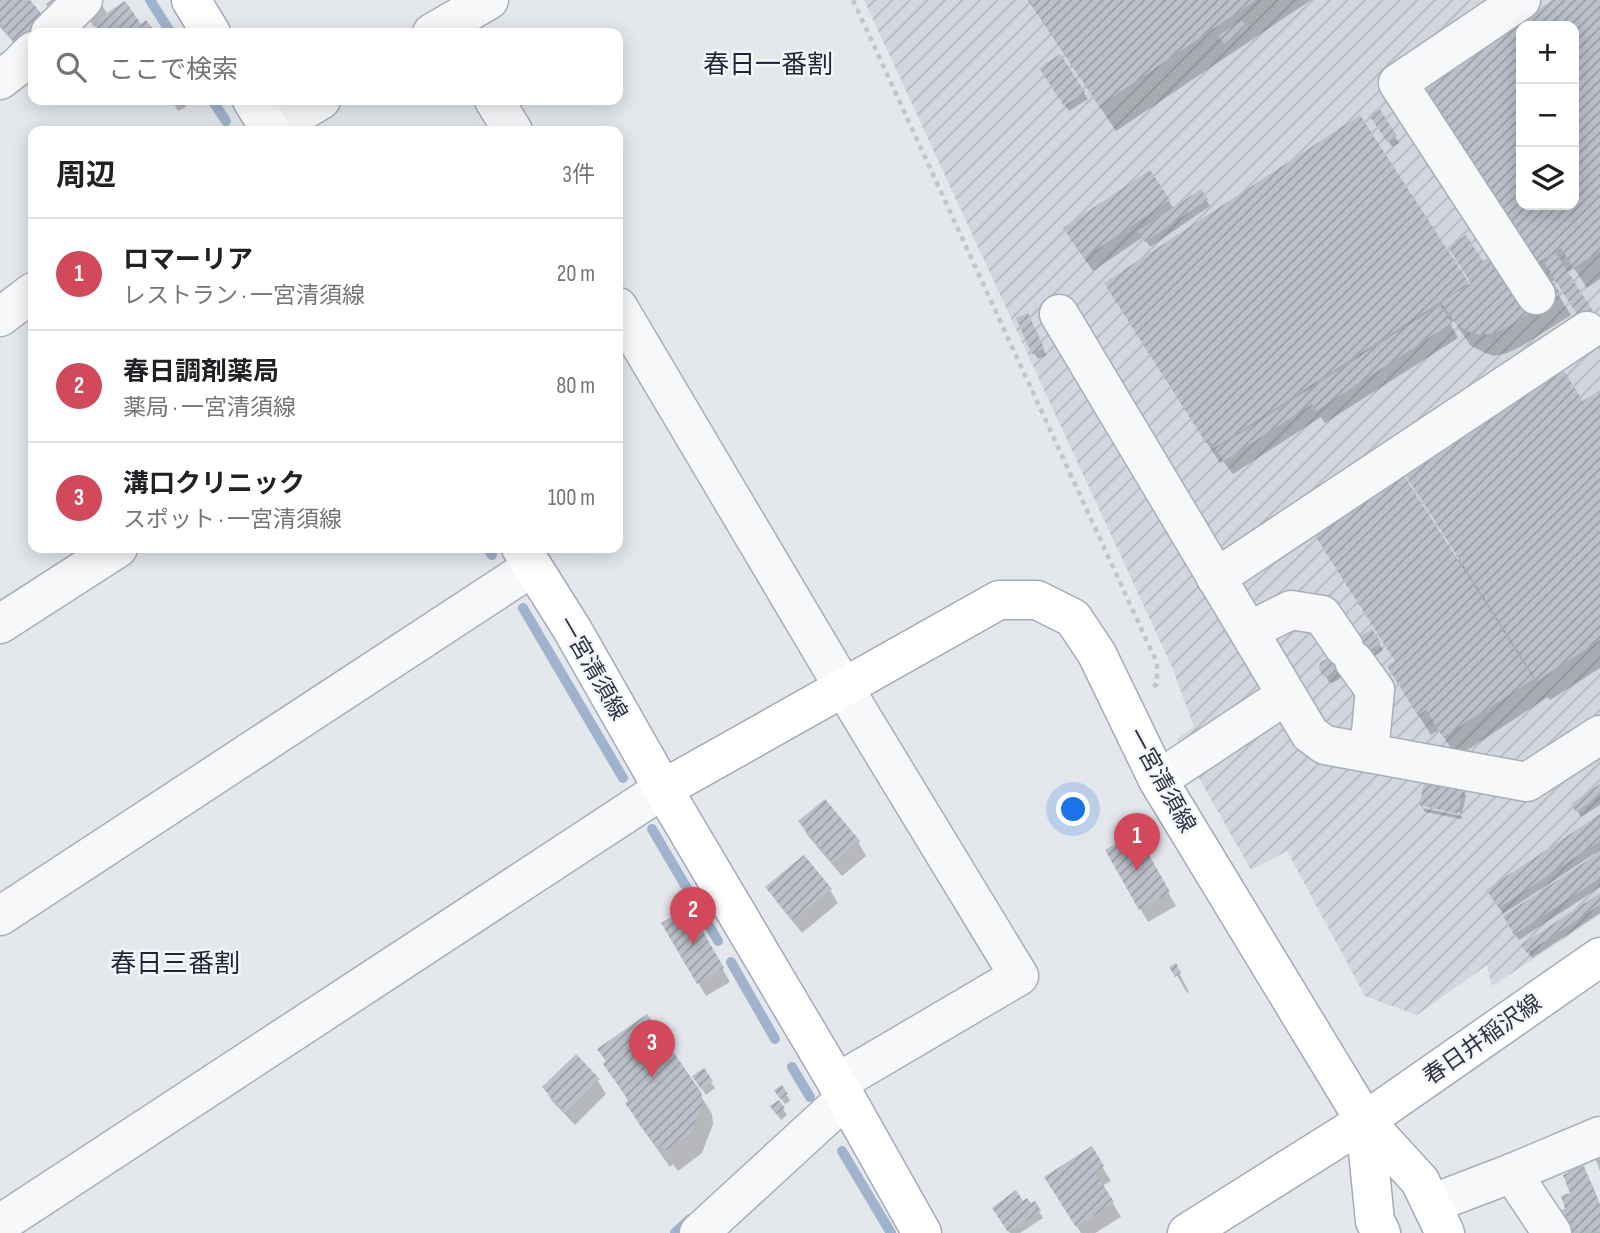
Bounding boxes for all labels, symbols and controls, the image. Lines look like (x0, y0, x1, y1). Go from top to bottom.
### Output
map controls (1516, 21, 1579, 210)
button: + (1516, 21, 1579, 84)
search box (28, 28, 623, 105)
icon: search (52, 48, 90, 86)
district label: 春日一番割 (703, 50, 833, 81)
text: ここで検索 (108, 55, 238, 86)
button: − (1516, 84, 1579, 147)
button: layers (1516, 147, 1579, 210)
text: 周辺 (56, 158, 116, 194)
text: 3件 (562, 161, 595, 189)
text: ロマーリア (123, 245, 253, 276)
text: 1 (74, 260, 84, 288)
text: 20 m (557, 260, 595, 288)
text: レストラン · 一宮清須線 (123, 282, 365, 310)
text: 春日調剤薬局 (123, 357, 279, 388)
text: 2 (74, 372, 84, 400)
text: 80 m (556, 372, 595, 400)
text: 薬局 · 一宮清須線 (123, 394, 296, 422)
text: 溝口クリニック (123, 469, 305, 500)
text: 3 (74, 484, 84, 512)
text: 100 m (548, 484, 595, 512)
text: スポット · 一宮清須線 (123, 506, 342, 534)
street label: 一宮清須線 (551, 612, 633, 725)
street label: 一宮清須線 (1121, 723, 1201, 838)
your location (1056, 792, 1090, 826)
pin: 1 (1114, 813, 1160, 871)
pin: 2 (670, 887, 716, 945)
district label: 春日三番割 (110, 949, 240, 980)
street label: 春日井稲沢線 (1418, 989, 1547, 1091)
pin: 3 (629, 1020, 675, 1078)

